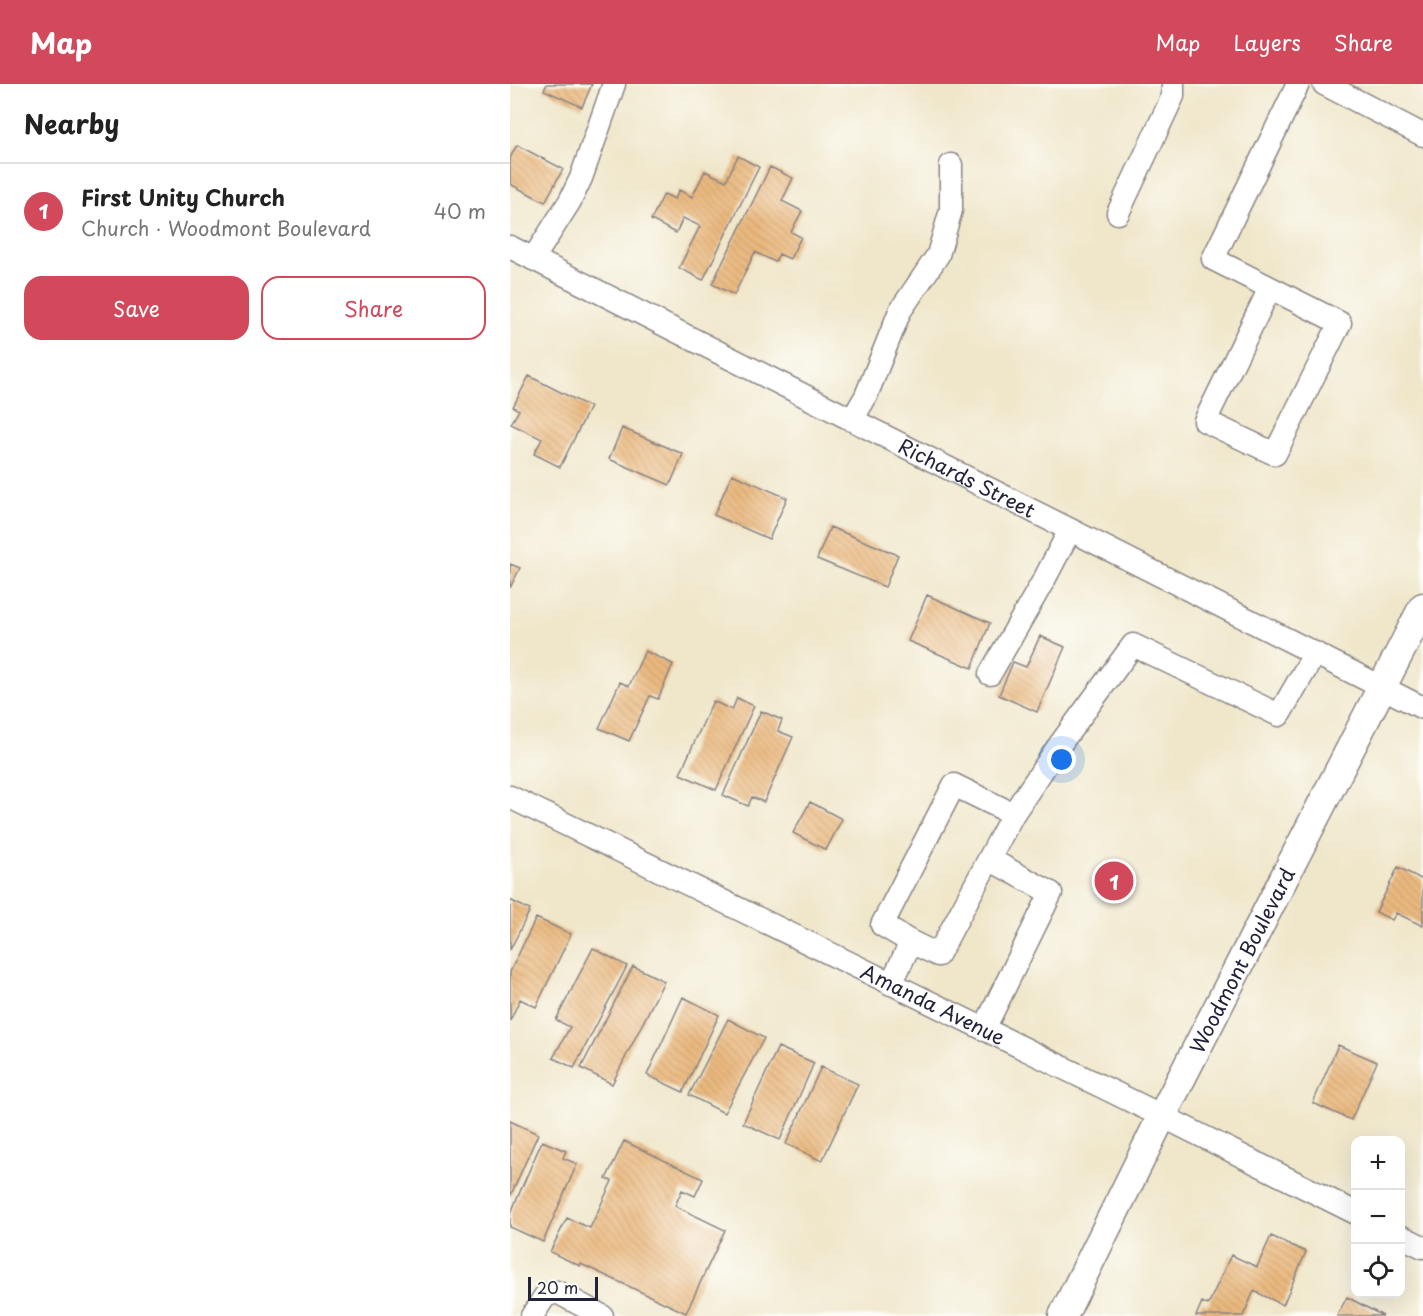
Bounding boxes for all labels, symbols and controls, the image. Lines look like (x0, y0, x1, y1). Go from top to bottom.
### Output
text: Map (30, 21, 92, 64)
text: Map (1156, 26, 1200, 58)
text: Layers (1233, 26, 1301, 58)
text: Share (1334, 26, 1393, 58)
text: Nearby (24, 104, 119, 143)
text: First Unity Church (81, 180, 285, 213)
text: 1 (39, 196, 48, 226)
text: 40 m (434, 196, 486, 226)
text: Church · Woodmont Boulevard (81, 213, 371, 243)
button: Save (24, 276, 249, 340)
button: Share (261, 276, 486, 340)
street label: Richards Street (893, 431, 1041, 525)
your location (1047, 745, 1076, 774)
pin: 1 (1094, 858, 1134, 904)
street label: Woodmont Boulevard (1182, 862, 1302, 1058)
street label: Amanda Avenue (856, 956, 1010, 1052)
map controls (1351, 1136, 1405, 1298)
button: + (1351, 1136, 1405, 1190)
button: − (1351, 1190, 1405, 1244)
button: locate (1351, 1244, 1405, 1298)
scale bar (528, 1274, 598, 1302)
text: 20 m (537, 1275, 578, 1299)

